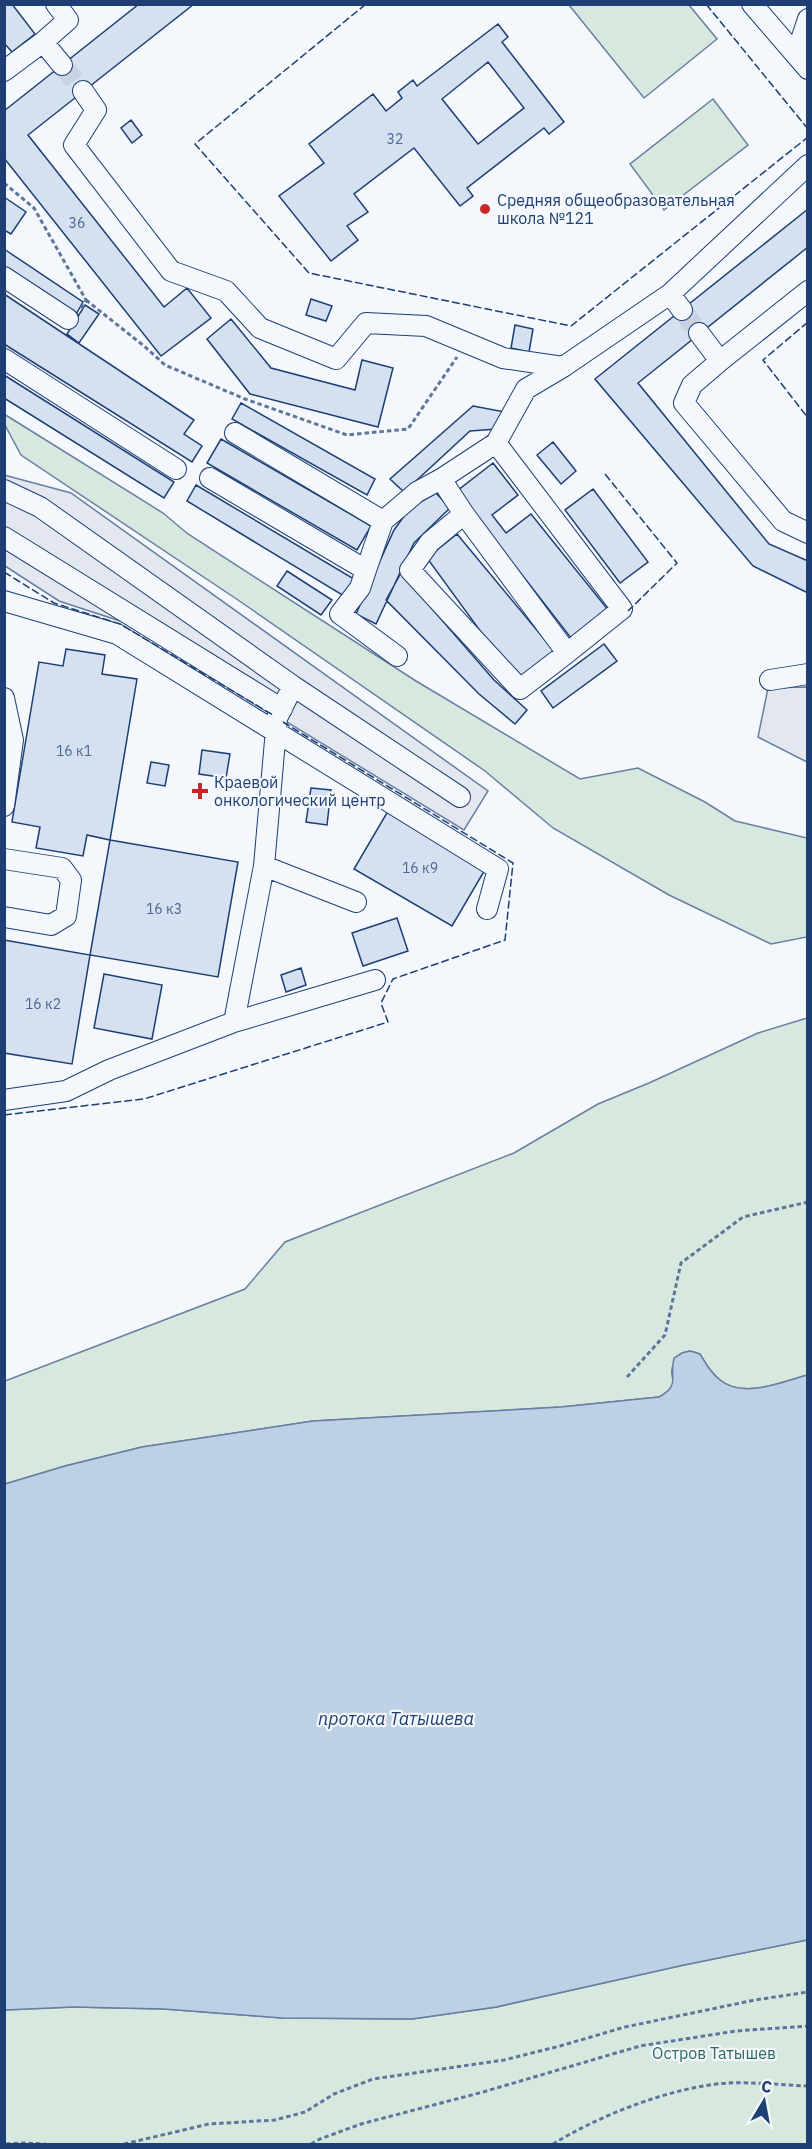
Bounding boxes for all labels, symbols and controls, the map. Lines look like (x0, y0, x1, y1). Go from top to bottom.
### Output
house number: 32 (387, 130, 403, 148)
place label: Средняя общеобразовательная школа №121 (497, 190, 735, 228)
marker: Средняя общеобразовательная школа №121 (478, 202, 492, 216)
house number: 36 (69, 214, 85, 232)
house number: 16 к1 (56, 742, 92, 760)
place label: Краевой онкологический центр (214, 772, 386, 810)
marker: Краевой онкологический центр (191, 782, 209, 800)
house number: 16 к9 (402, 859, 438, 877)
house number: 16 к3 (146, 900, 182, 918)
house number: 16 к2 (25, 995, 61, 1013)
water label: протока Татышева (318, 1707, 474, 1730)
park label: Остров Татышев (652, 2043, 776, 2063)
north arrow (734, 2071, 794, 2131)
text: С (760, 2075, 773, 2097)

